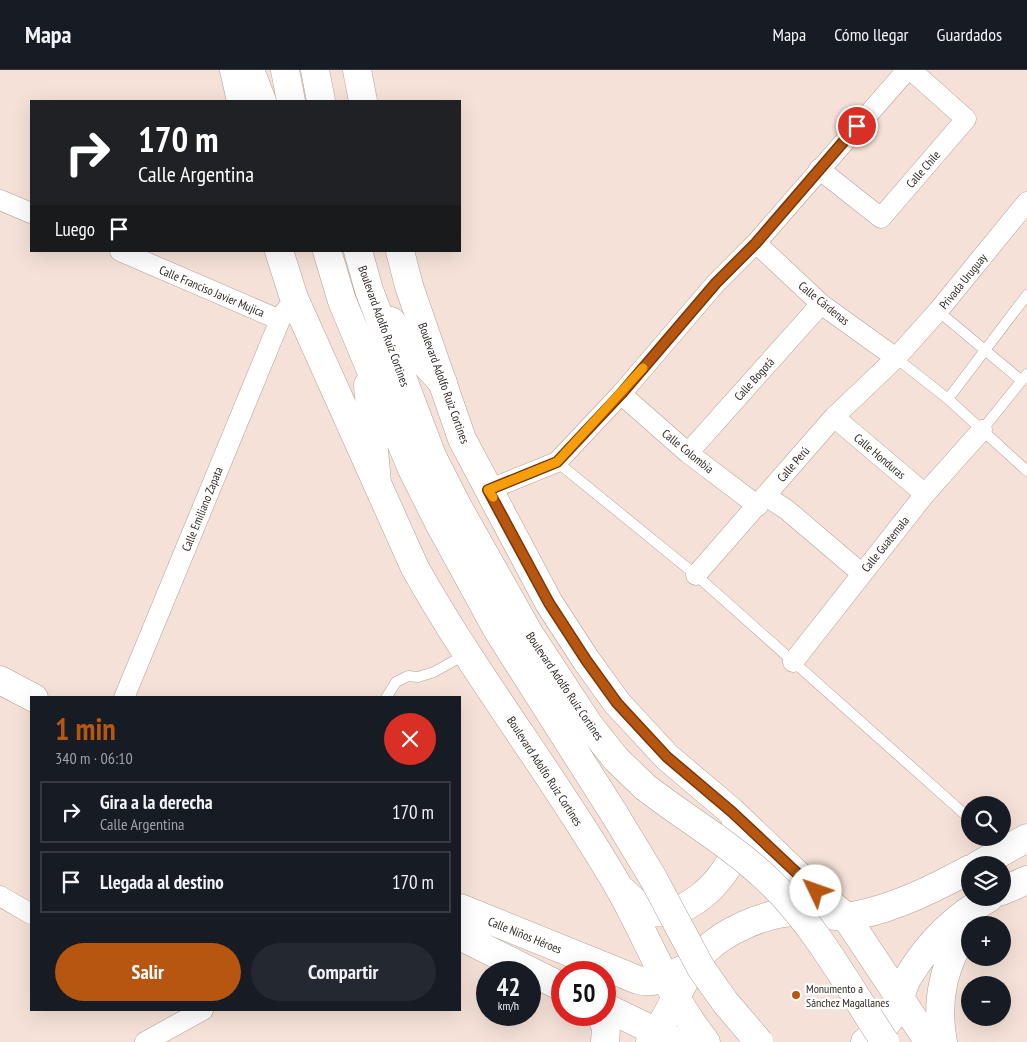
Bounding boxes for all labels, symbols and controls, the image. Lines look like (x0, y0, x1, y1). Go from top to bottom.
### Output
text: Mapa (25, 19, 72, 50)
text: Mapa (772, 23, 806, 46)
text: Cómo llegar (834, 23, 909, 46)
text: Guardados (937, 23, 1002, 46)
pin (836, 105, 878, 147)
icon: arrive (843, 112, 871, 140)
text: 170 m (138, 116, 219, 162)
icon: right (55, 120, 120, 185)
street label: Calle Chile (903, 147, 943, 191)
text: Calle Argentina (138, 160, 254, 188)
icon: arrive (105, 215, 133, 243)
text: Luego (55, 217, 95, 241)
street label: Privada Uruguay (936, 250, 990, 312)
street label: Calle Franciso Javier Mujica (157, 262, 267, 320)
street label: Boulevard Adolfo Ruíz Cortines (355, 263, 413, 389)
street label: Calle Cárdenas (796, 278, 852, 328)
street label: Boulevard Adolfo Ruiz Cortines (415, 320, 473, 446)
street label: Calle Bogotá (731, 354, 777, 404)
street label: Calle Colombia (659, 426, 717, 476)
street label: Calle Honduras (851, 430, 909, 482)
street label: Calle Perú (774, 443, 812, 485)
street label: Calle Emiliano Zapata (178, 464, 226, 553)
street label: Calle Guatemala (858, 513, 912, 575)
street label: Boulevard Adolfo Ruíz Cortines (523, 629, 607, 743)
text: 1 min (55, 709, 116, 748)
button: close (384, 713, 436, 765)
street label: Boulevard Adolfo Ruiz Cortines (504, 713, 586, 829)
text: 340 m · 06:10 (55, 748, 133, 768)
text: Gira a la derecha (100, 790, 213, 814)
map controls (961, 796, 1011, 1026)
button: search (961, 796, 1011, 846)
icon: right (57, 798, 85, 826)
text: 170 m (392, 800, 434, 824)
text: Calle Argentina (100, 814, 184, 834)
button: layers (961, 856, 1011, 906)
position arrow (789, 864, 841, 916)
icon: arrive (57, 868, 85, 896)
text: Llegada al destino (100, 870, 224, 894)
text: 170 m (392, 870, 434, 894)
street label: Calle Niños Héroes (486, 913, 564, 957)
button: + (961, 916, 1011, 966)
button: Salir (55, 943, 241, 1001)
button: Compartir (251, 943, 436, 1001)
speed limit sign: 50 (551, 961, 616, 1026)
text: 42 (497, 971, 520, 1003)
button: − (961, 976, 1011, 1026)
place label: Monumento a Sánchez Magallanes (806, 981, 889, 1010)
marker: Monumento a Sánchez Magallanes (790, 989, 802, 1001)
text: km/h (498, 998, 519, 1013)

